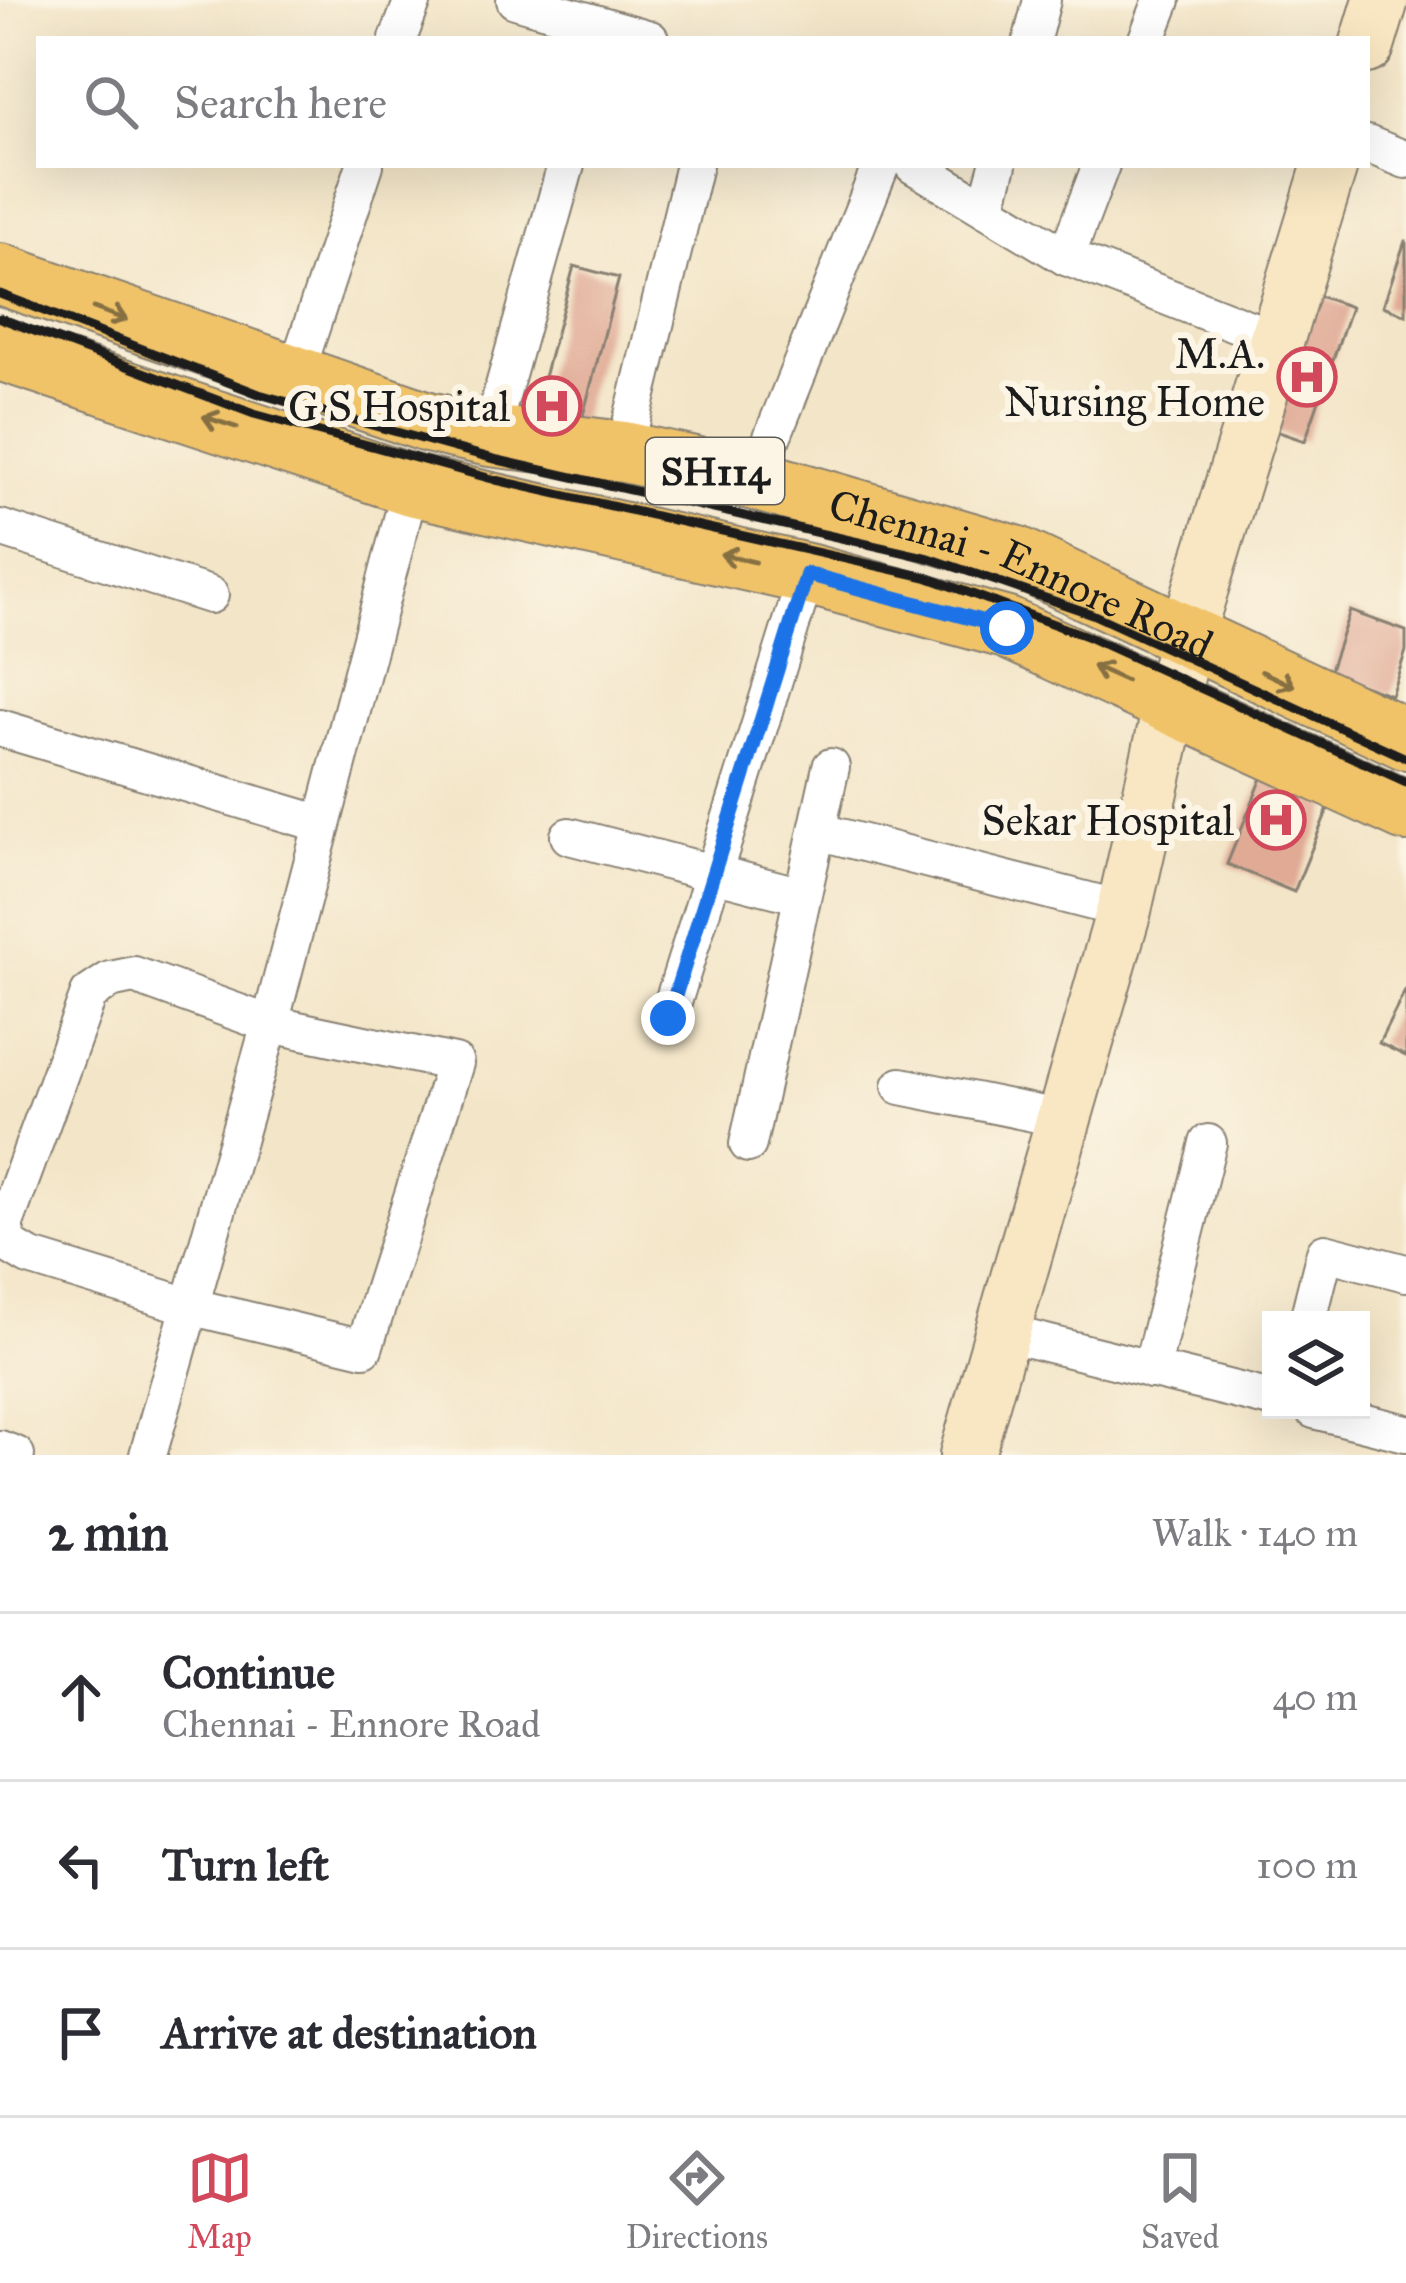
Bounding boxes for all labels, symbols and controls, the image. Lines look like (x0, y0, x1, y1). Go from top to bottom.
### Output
search box (36, 36, 1370, 168)
icon: search (78, 69, 144, 135)
text: Search here (174, 75, 387, 130)
one-way arrow (91, 305, 128, 327)
place label: M.A. Nursing Home (1004, 328, 1265, 428)
hospital icon: M.A. Nursing Home (1276, 346, 1338, 408)
hospital icon: G S Hospital (521, 375, 583, 437)
place label: G S Hospital (288, 381, 511, 433)
one-way arrow (202, 410, 240, 432)
road number: SH114 (646, 438, 784, 504)
street label: Chennai - Ennore Road (823, 478, 1221, 672)
one-way arrow (719, 546, 757, 569)
route start (980, 601, 1034, 655)
one-way arrow (1092, 661, 1128, 683)
one-way arrow (1259, 670, 1295, 692)
hospital icon: Sekar Hospital (1245, 789, 1307, 851)
place label: Sekar Hospital (982, 795, 1235, 847)
route end (641, 991, 695, 1045)
map controls (1262, 1311, 1370, 1419)
button: layers (1262, 1311, 1370, 1419)
text: 2 min (48, 1502, 169, 1564)
text: Walk · 140 m (1151, 1509, 1358, 1557)
text: Continue (162, 1645, 335, 1700)
icon: ahead (48, 1664, 114, 1730)
text: 40 m (1272, 1673, 1358, 1721)
text: Chennai - Ennore Road (162, 1700, 541, 1748)
icon: left (48, 1832, 114, 1898)
text: Turn left (162, 1837, 329, 1892)
text: 100 m (1256, 1841, 1358, 1889)
icon: arrive (48, 2000, 114, 2066)
text: Arrive at destination (162, 2005, 537, 2060)
tab: Map (187, 2145, 253, 2257)
tab: Directions (626, 2145, 768, 2257)
tab: Saved (1141, 2145, 1219, 2257)

